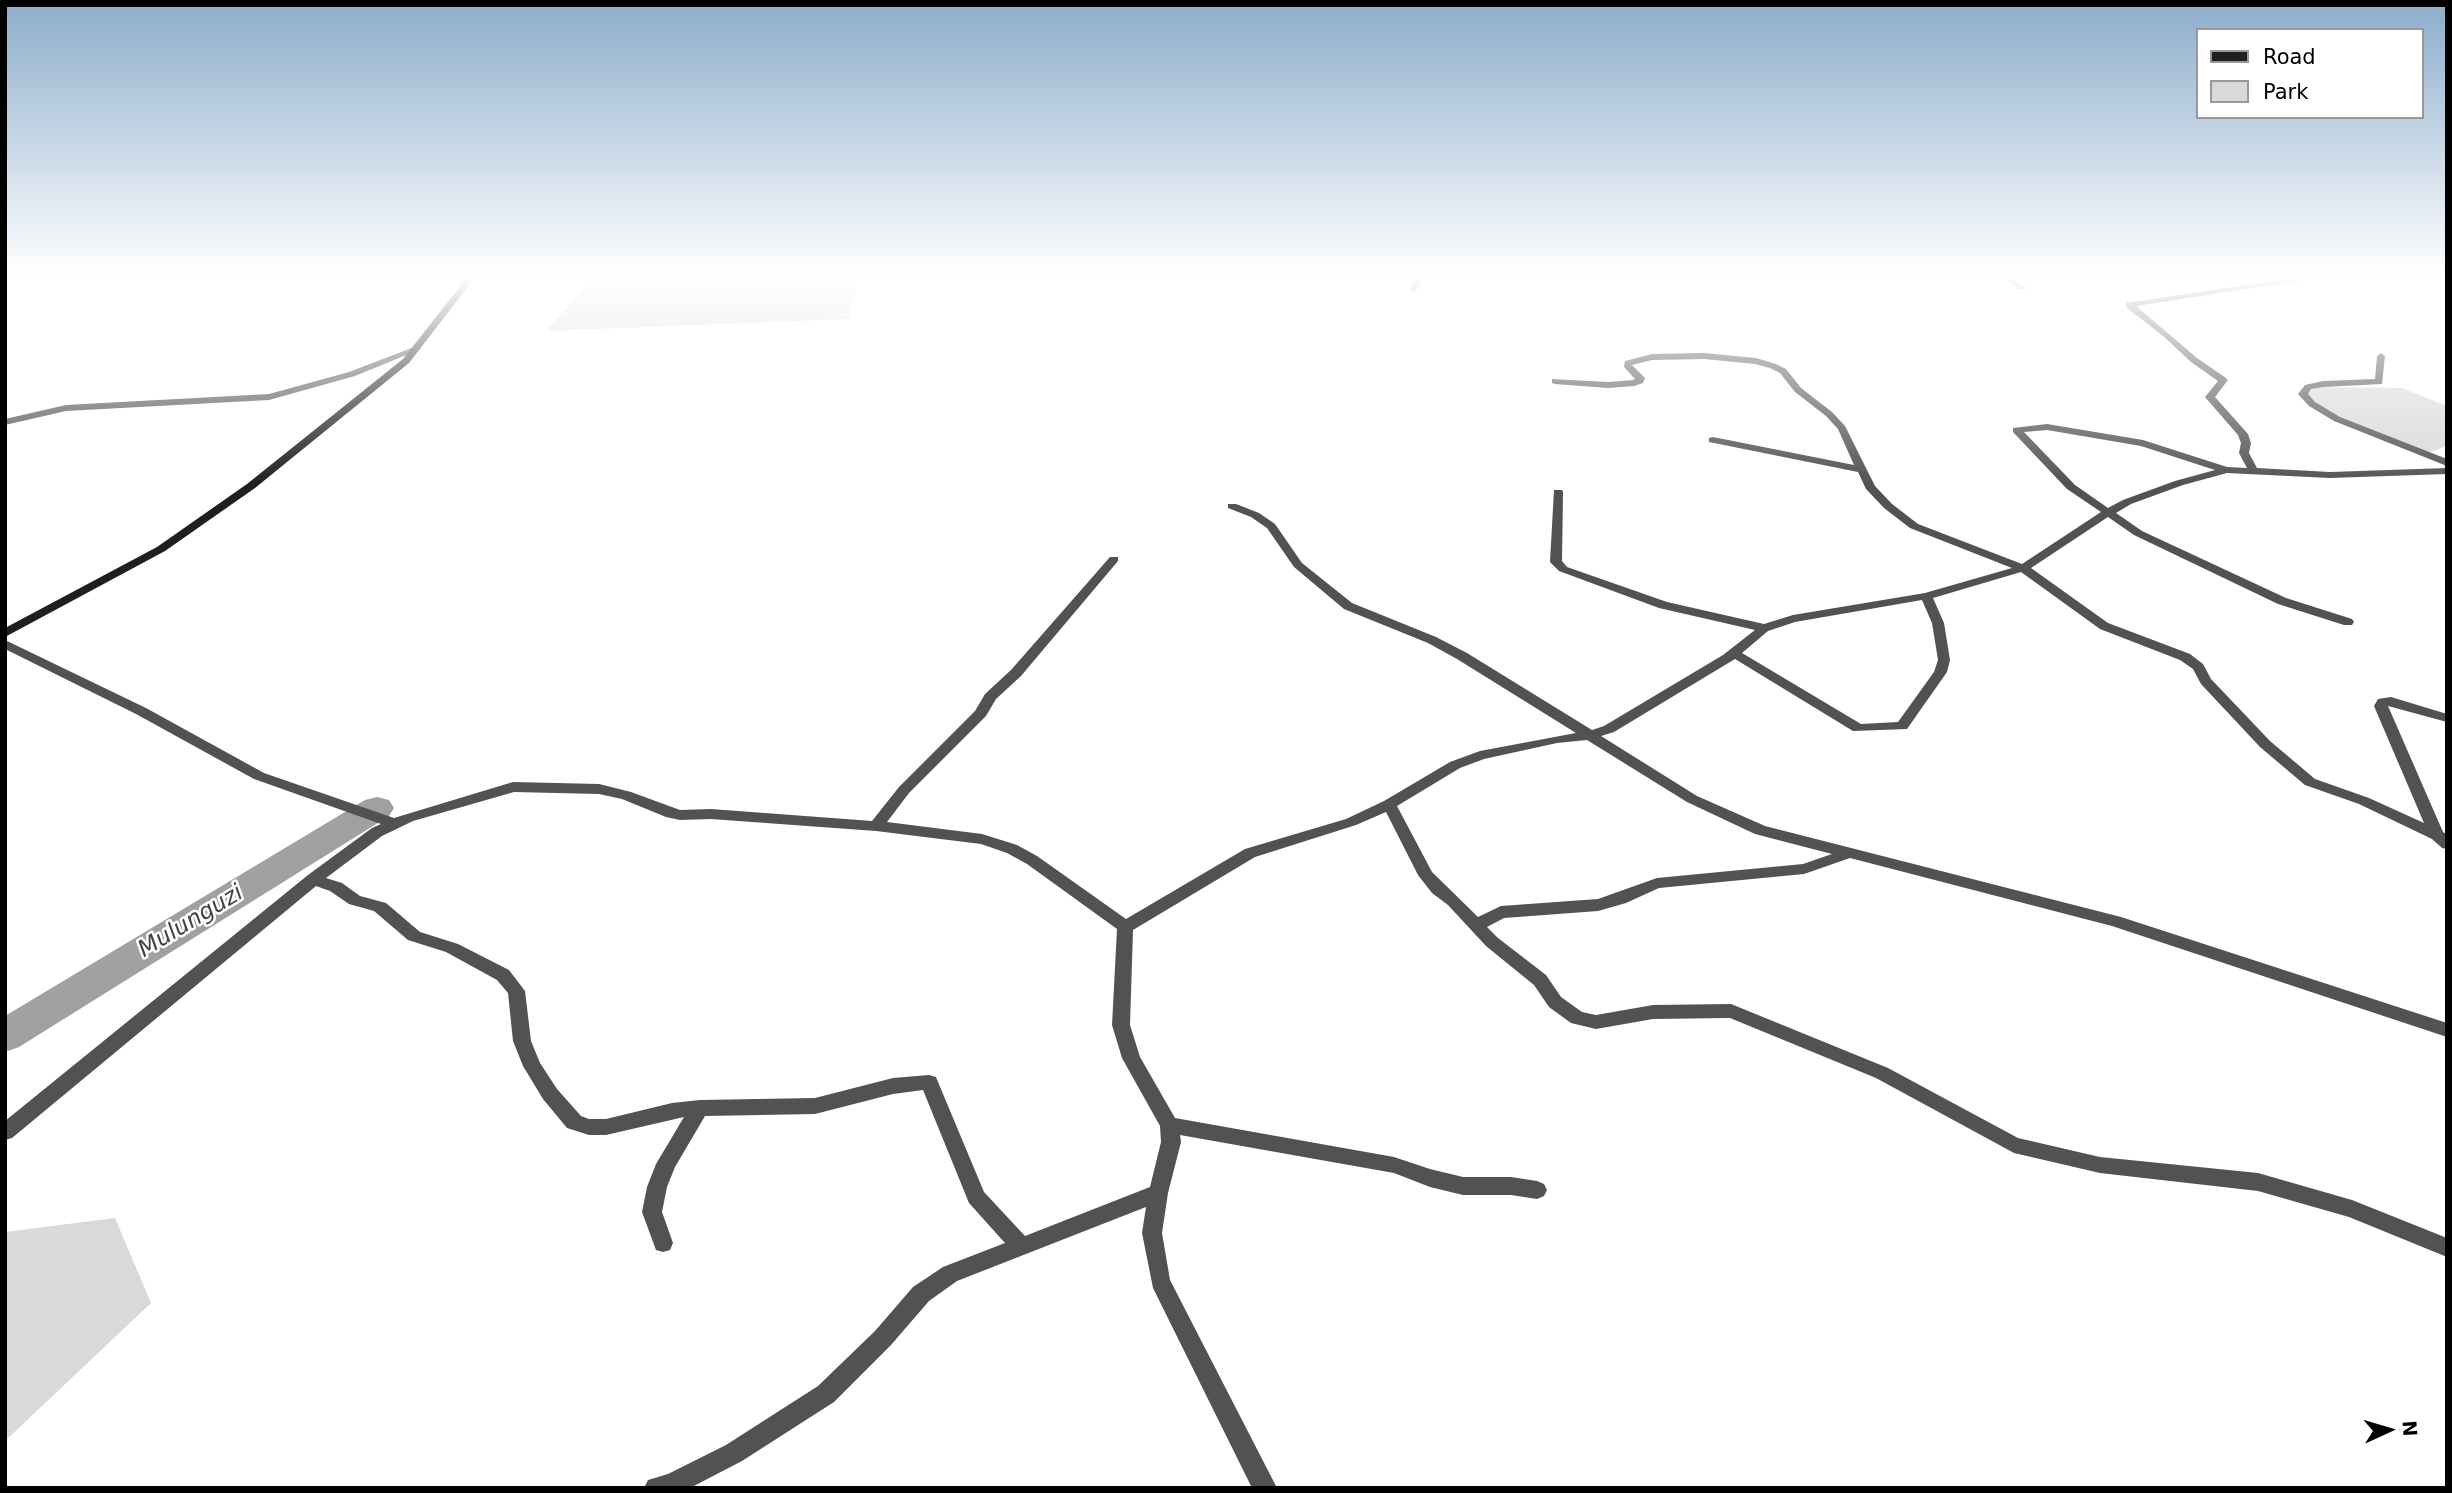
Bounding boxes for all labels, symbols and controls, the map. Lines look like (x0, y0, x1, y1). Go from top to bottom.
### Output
legend (2196, 28, 2424, 119)
text: Road (2263, 45, 2316, 69)
text: Park (2263, 80, 2308, 104)
water label: Mulunguzi (133, 880, 249, 964)
north arrow (2354, 1395, 2424, 1465)
text: N (2398, 1420, 2421, 1437)

